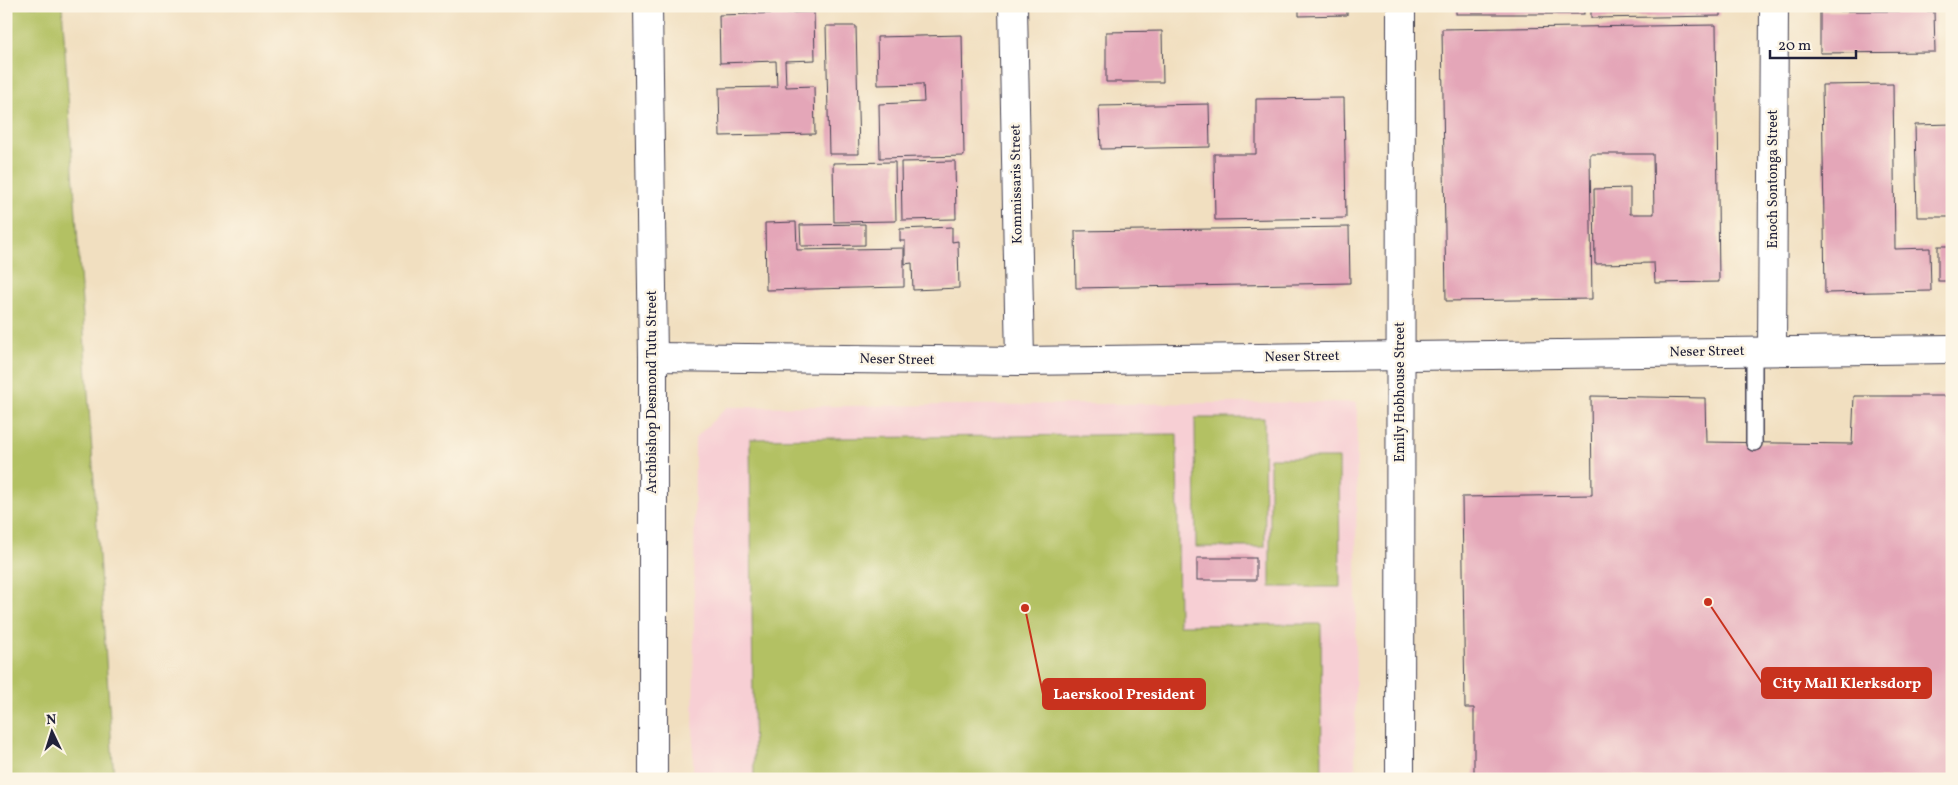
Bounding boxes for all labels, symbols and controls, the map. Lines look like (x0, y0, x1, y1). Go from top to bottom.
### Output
scale bar (1770, 28, 1857, 60)
text: 20 m (1778, 36, 1811, 57)
street label: Enoch Sontonga Street (1764, 109, 1783, 249)
street label: Kommissaris Street (1006, 124, 1028, 244)
street label: Archbishop Desmond Tutu Street (643, 290, 662, 494)
street label: Emily Hobhouse Street (1391, 322, 1410, 462)
street label: Neser Street (1669, 342, 1745, 362)
street label: Neser Street (1264, 347, 1340, 367)
street label: Neser Street (859, 350, 935, 370)
callout: City Mall Klerksdorp (1762, 668, 1931, 698)
text: City Mall Klerksdorp (1773, 674, 1921, 695)
callout: Laerskool President (1043, 679, 1205, 709)
text: Laerskool President (1053, 685, 1195, 706)
north arrow (28, 708, 78, 758)
text: N (45, 711, 57, 730)

